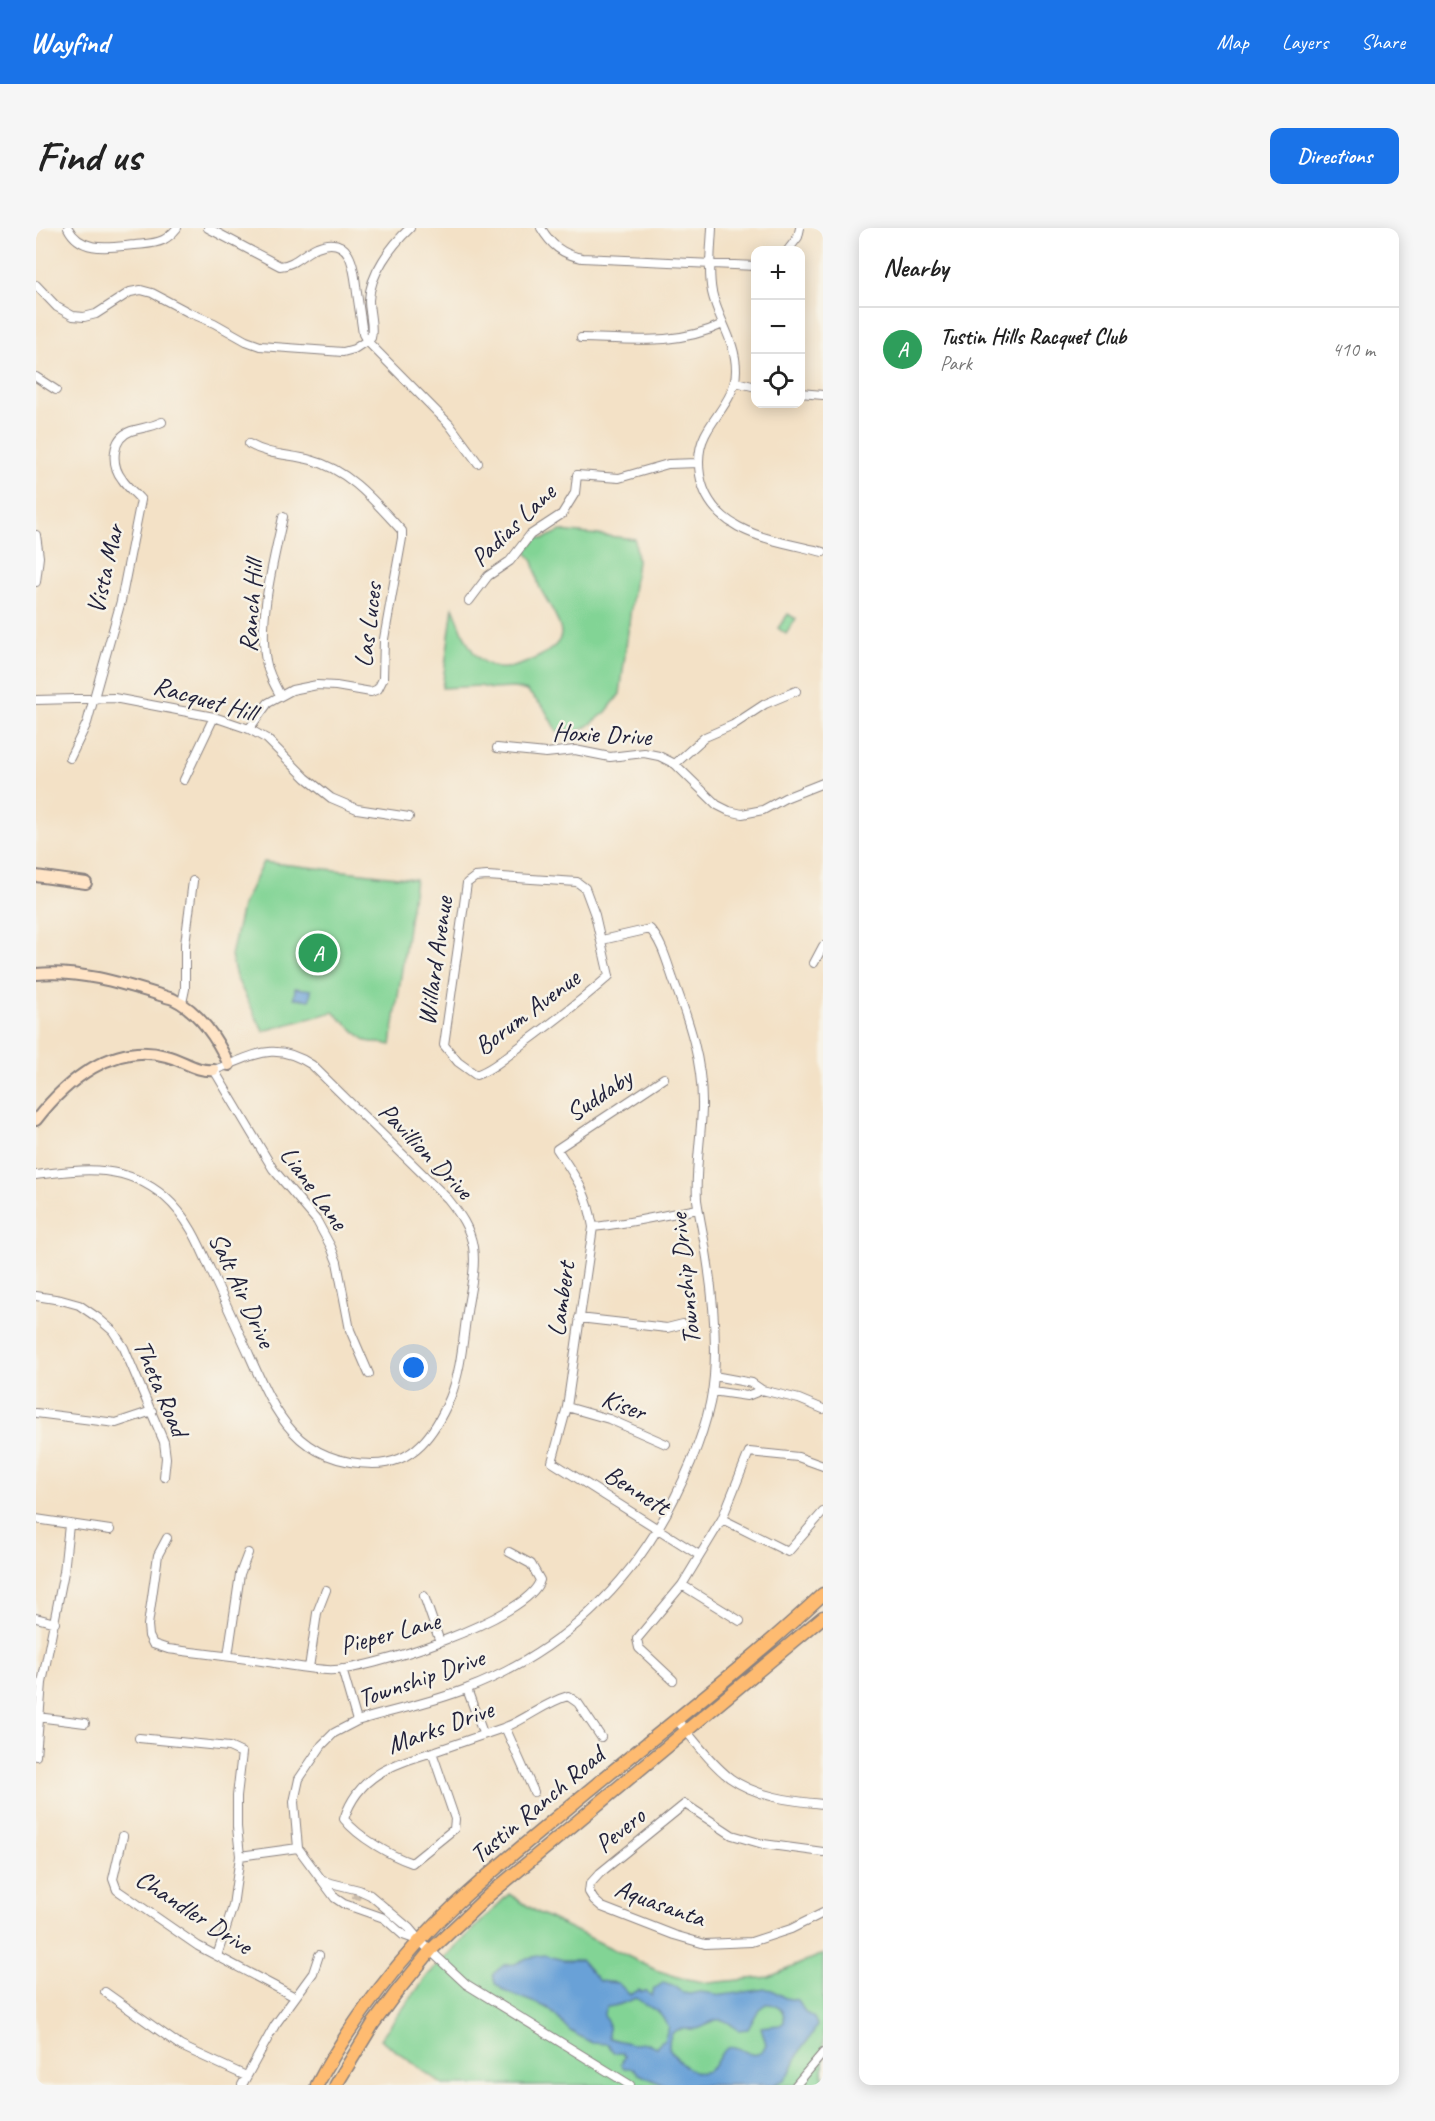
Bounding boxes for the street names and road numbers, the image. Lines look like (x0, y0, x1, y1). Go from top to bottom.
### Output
street label: Padias Lane (463, 475, 564, 574)
street label: Vista Mar (79, 519, 132, 617)
street label: Ranch Hill (231, 554, 271, 653)
street label: Las Luces (346, 579, 390, 669)
street label: Racquet Hill (150, 669, 265, 731)
street label: Hoxie Drive (552, 715, 654, 753)
street label: Willard Avenue (410, 893, 461, 1027)
street label: Borum Avenue (468, 961, 587, 1062)
street label: Suddaby (560, 1060, 640, 1129)
street label: Pavillion Drive (372, 1095, 481, 1208)
street label: Liane Lane (273, 1140, 356, 1238)
street label: Township Drive (661, 1209, 708, 1346)
street label: Salt Air Drive (201, 1227, 284, 1355)
street label: Lambert (539, 1257, 583, 1338)
street label: Theta Road (126, 1335, 198, 1445)
street label: Kiser (597, 1382, 652, 1429)
street label: Bennett (598, 1457, 678, 1524)
street label: Pieper Lane (336, 1603, 445, 1662)
street label: Township Drive (353, 1640, 491, 1715)
street label: Marks Drive (382, 1692, 499, 1761)
street label: Tustin Ranch Road (463, 1737, 614, 1871)
street label: Pevero (588, 1799, 653, 1860)
street label: Chandler Drive (129, 1862, 261, 1963)
street label: Aquasanta (610, 1871, 711, 1935)

